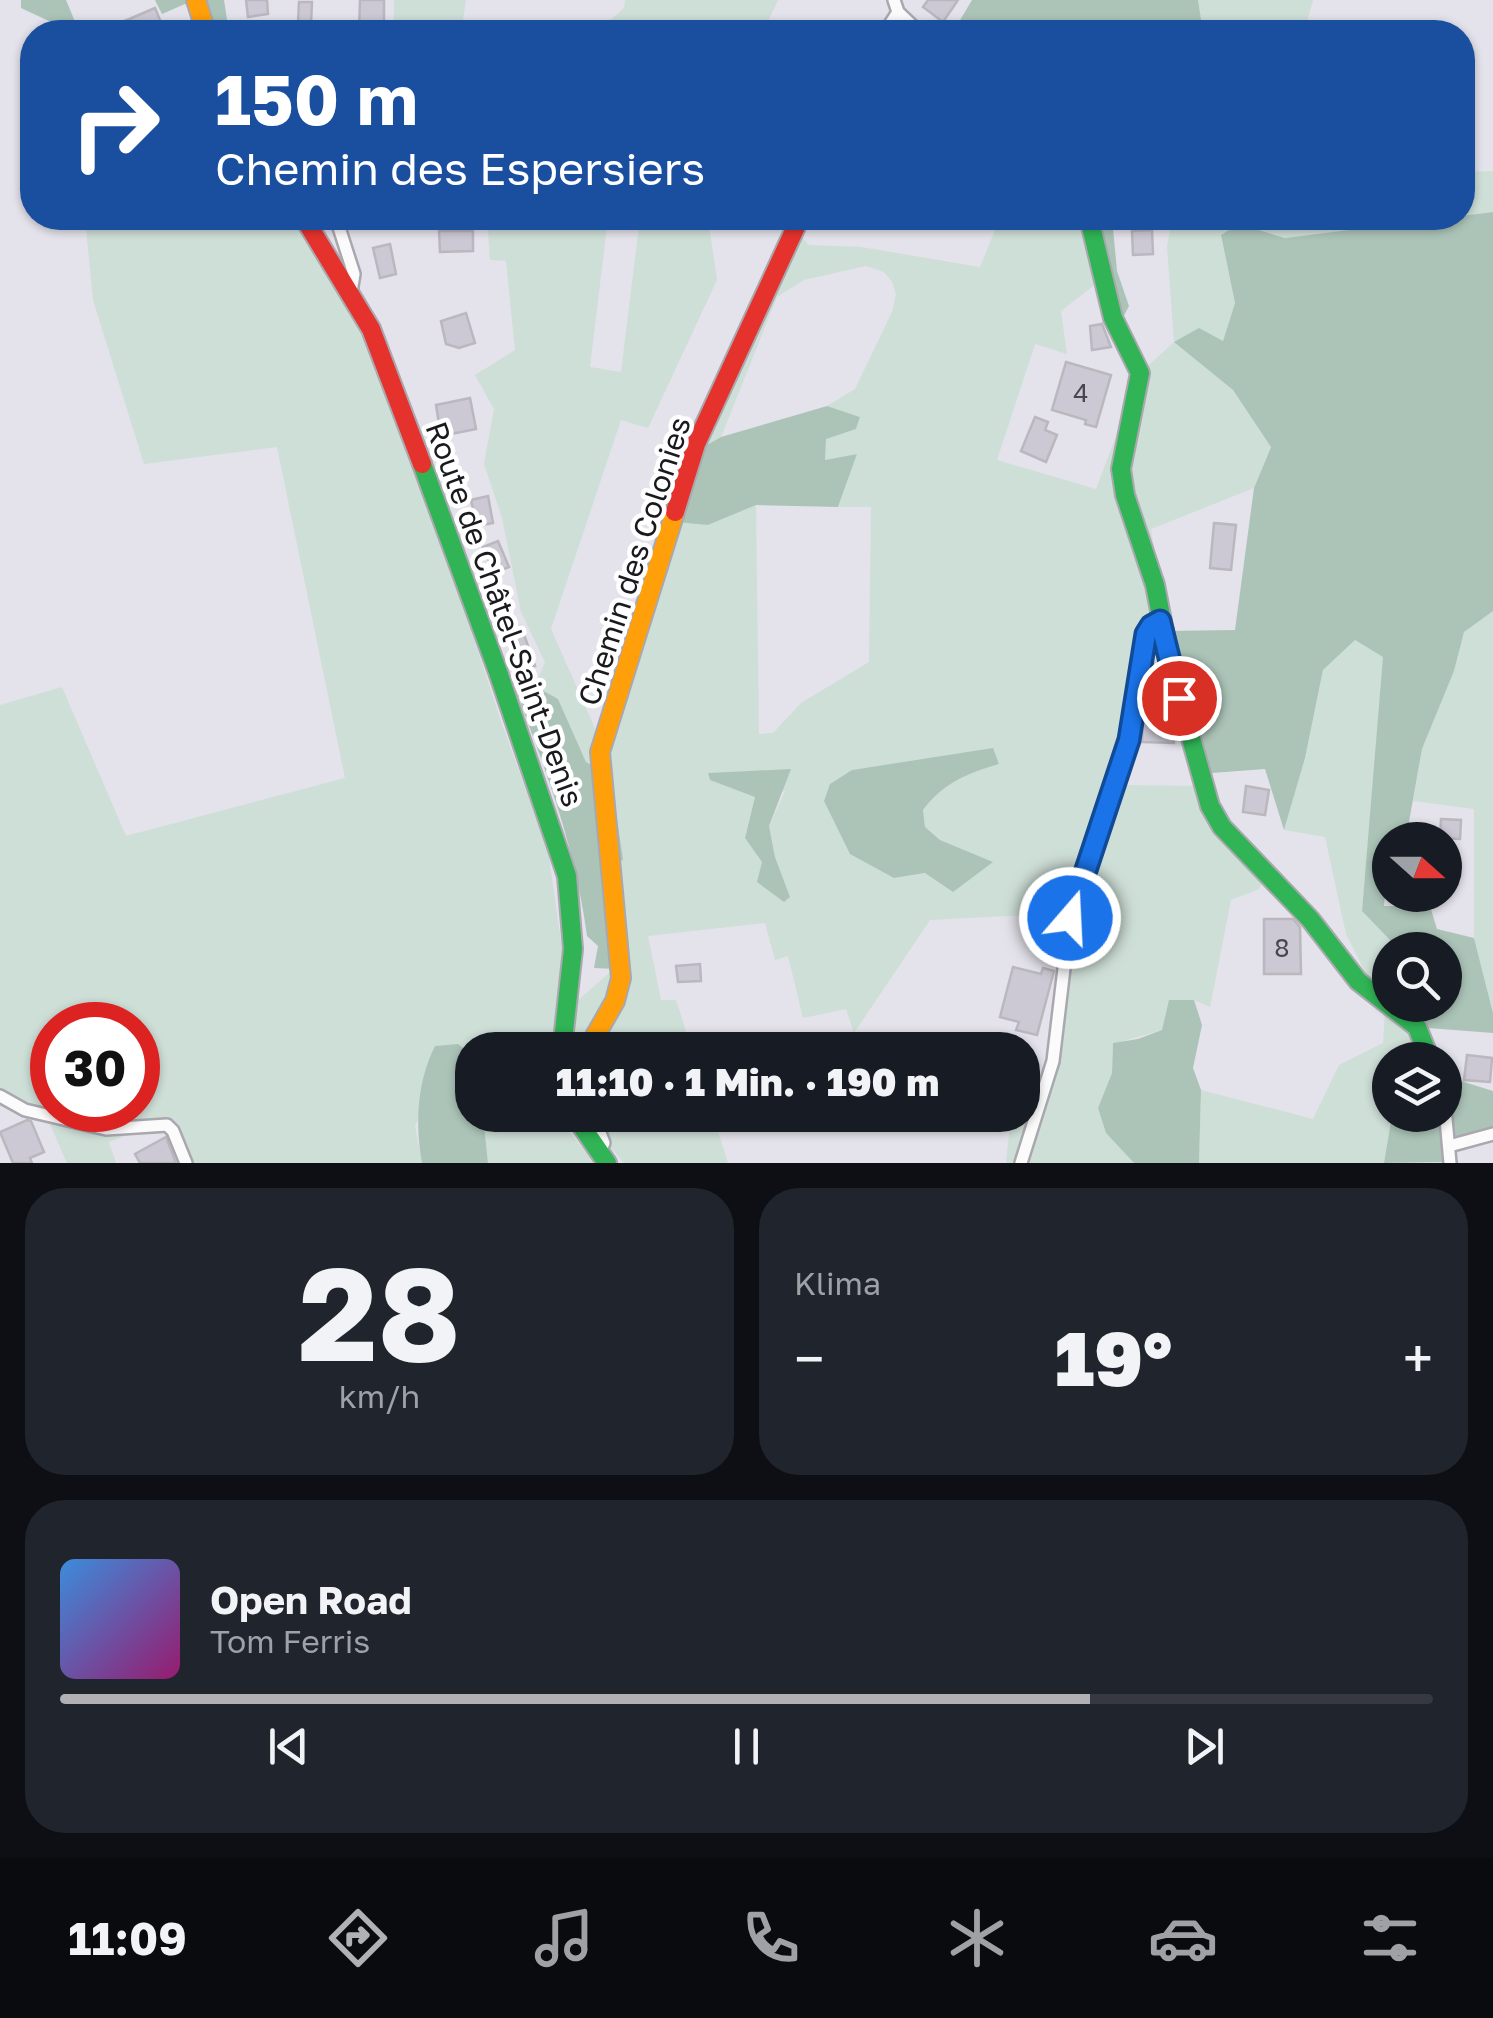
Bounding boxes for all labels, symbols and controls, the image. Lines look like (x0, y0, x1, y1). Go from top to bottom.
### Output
text: 150 m (215, 56, 418, 140)
icon: right (50, 60, 180, 190)
text: Chemin des Espersiers (215, 141, 705, 195)
house number: 4 (1073, 377, 1089, 408)
street label: Chemin des Colonies (570, 412, 698, 710)
street label: Route de Châtel-Saint-Denis (418, 417, 592, 811)
pin (1137, 656, 1222, 741)
icon: arrive (1152, 671, 1207, 726)
north arrow (1372, 822, 1462, 912)
map controls (1372, 822, 1462, 1132)
position arrow (1018, 866, 1122, 970)
house number: 8 (1274, 932, 1290, 963)
button: search (1372, 932, 1462, 1022)
speed limit sign: 30 (30, 1002, 160, 1132)
button: layers (1372, 1042, 1462, 1132)
text: 11:10 · 1 Min. · 190 m (556, 1059, 939, 1104)
text: 28 (298, 1234, 461, 1390)
text: Klima (794, 1264, 881, 1302)
text: 19° (1055, 1312, 1172, 1403)
text: − (794, 1325, 824, 1391)
text: + (1403, 1325, 1433, 1391)
text: km/h (339, 1377, 420, 1415)
text: Open Road (210, 1577, 412, 1622)
text: Tom Ferris (210, 1622, 370, 1660)
icon: previous (261, 1719, 316, 1774)
icon: pause (719, 1719, 774, 1774)
icon: next (1177, 1719, 1232, 1774)
icon: directions (323, 1903, 393, 1973)
icon: music (529, 1903, 599, 1973)
icon: phone (736, 1903, 806, 1973)
icon: climate (942, 1903, 1012, 1973)
icon: car (1148, 1903, 1218, 1973)
icon: filters (1355, 1903, 1425, 1973)
text: 11:09 (68, 1911, 187, 1965)

